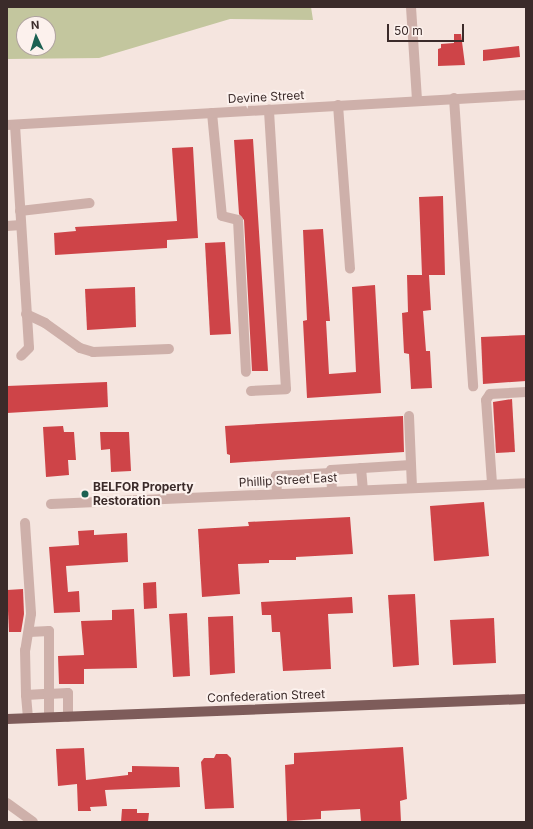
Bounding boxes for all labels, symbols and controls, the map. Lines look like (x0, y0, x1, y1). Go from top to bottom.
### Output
north arrow (16, 16, 56, 56)
scale bar (389, 16, 466, 42)
text: N (31, 18, 40, 32)
text: 50 m (394, 23, 423, 38)
street label: Devine Street (227, 88, 305, 106)
street label: Phillip Street East (238, 470, 338, 490)
place label: BELFOR Property Restoration (93, 480, 193, 508)
marker: BELFOR Property Restoration (80, 489, 90, 499)
street label: Confederation Street (207, 687, 325, 705)

